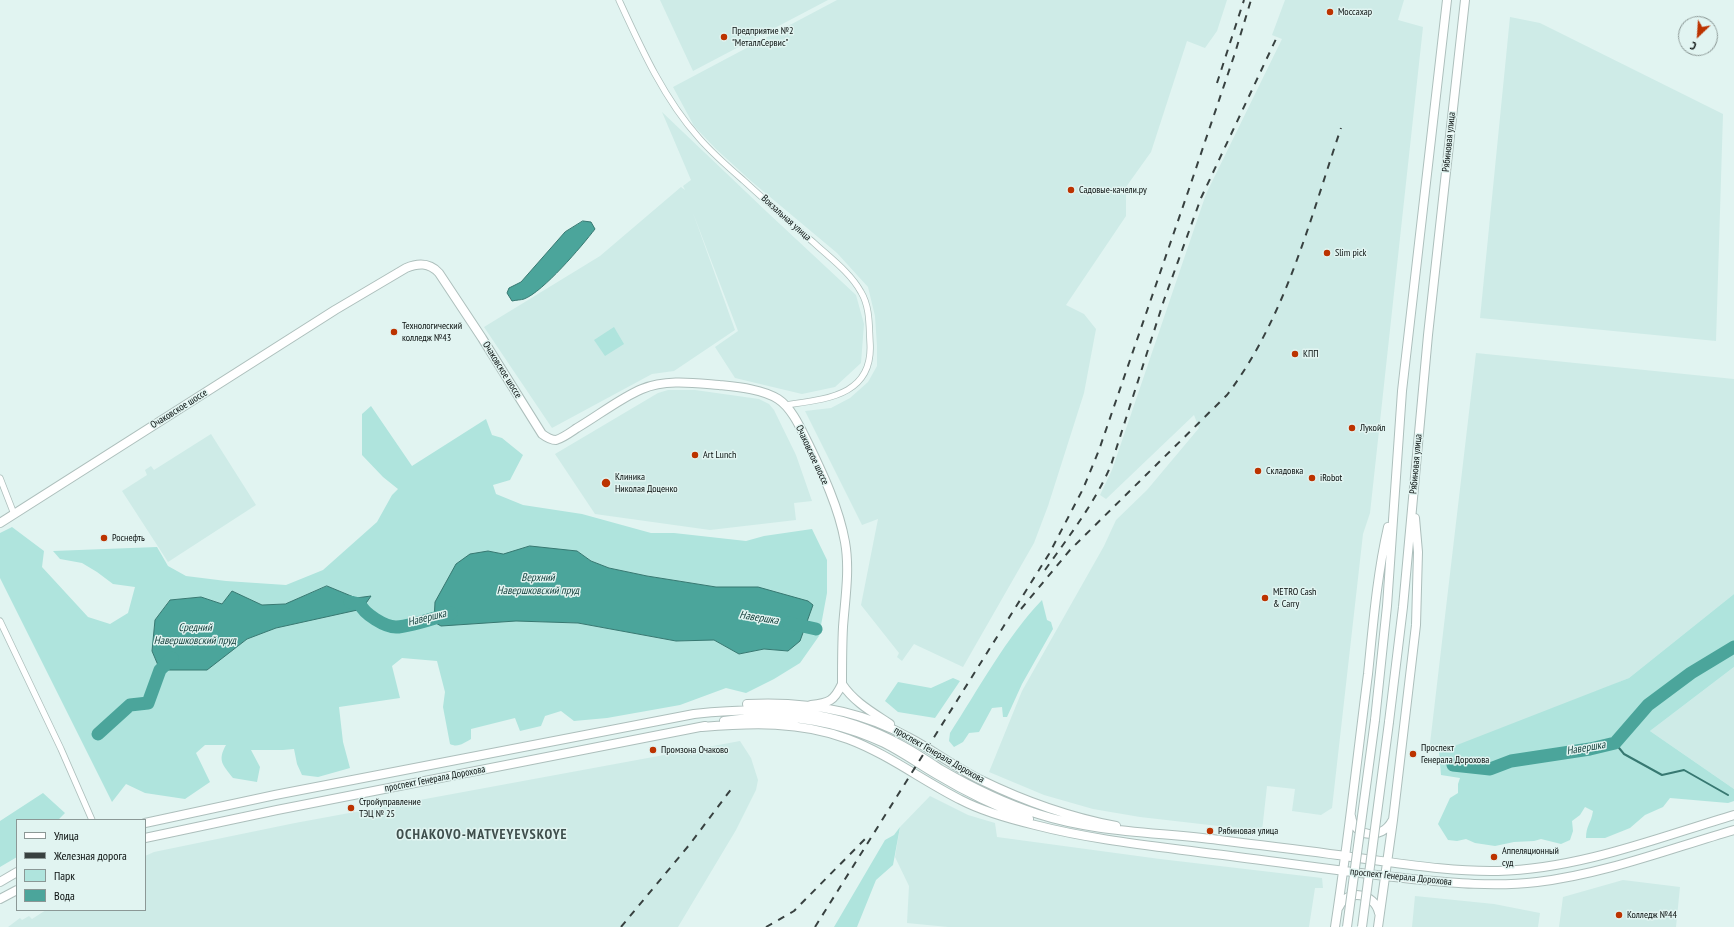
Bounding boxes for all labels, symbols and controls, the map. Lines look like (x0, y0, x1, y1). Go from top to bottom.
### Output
place label: Моссахар (1338, 6, 1372, 18)
marker: Моссахар (1325, 7, 1335, 17)
north arrow (1678, 16, 1718, 56)
place label: Предприятие №2 "МеталлСервис" (732, 25, 793, 48)
marker: Предприятие №2 "МеталлСервис" (719, 32, 729, 42)
text: С (1688, 39, 1699, 53)
street label: Рябиновая улица (1440, 111, 1458, 173)
place label: Садовые-качели.ру (1079, 184, 1147, 196)
marker: Садовые-качели.ру (1066, 185, 1076, 195)
street label: Вокзальная улица (759, 192, 813, 244)
place label: Slim pick (1335, 247, 1366, 259)
marker: Slim pick (1322, 248, 1332, 258)
place label: Технологический колледж №43 (402, 320, 462, 344)
marker: Технологический колледж №43 (389, 327, 399, 337)
street label: Очаковское шоссе (480, 339, 524, 401)
place label: КПП (1303, 348, 1318, 360)
marker: КПП (1290, 349, 1300, 359)
street label: Очаковское шоссе (148, 387, 210, 431)
place label: Лукойл (1360, 422, 1385, 434)
street label: Очаковское шоссе (793, 423, 831, 487)
marker: Лукойл (1347, 423, 1357, 433)
street label: Рябиновая улица (1407, 433, 1425, 495)
place label: Art Lunch (703, 449, 736, 461)
marker: Art Lunch (690, 450, 700, 460)
place label: Складовка (1266, 465, 1303, 477)
marker: Складовка (1253, 466, 1263, 476)
place label: Клиника Николая Доценко (615, 471, 677, 494)
place label: iRobot (1320, 472, 1342, 484)
marker: iRobot (1307, 473, 1317, 483)
marker: Клиника Николая Доценко (600, 477, 612, 489)
place label: Роснефть (112, 532, 145, 544)
marker: Роснефть (99, 533, 109, 543)
water label: Верхний Навершковский пруд (497, 571, 579, 597)
place label: METRO Cash & Carry (1273, 586, 1316, 610)
marker: METRO Cash & Carry (1260, 593, 1270, 603)
water label: Навершка (406, 607, 448, 629)
water label: Навершка (739, 608, 779, 628)
water label: Средний Навершковский пруд (154, 621, 236, 647)
street label: проспект Генерала Дорохова (892, 724, 986, 786)
water label: Навершка (1566, 738, 1606, 758)
place label: Проспект Генерала Дорохова (1421, 742, 1489, 766)
place label: Промзона Очаково (661, 744, 728, 756)
marker: Промзона Очаково (648, 745, 658, 755)
marker: Проспект Генерала Дорохова (1408, 749, 1418, 759)
street label: проспект Генерала Дорохова (384, 763, 486, 795)
place label: Стройуправление ТЭЦ № 25 (359, 796, 421, 820)
marker: Стройуправление ТЭЦ № 25 (346, 803, 356, 813)
legend (16, 819, 146, 911)
place label: Рябиновая улица (1218, 825, 1278, 837)
marker: Рябиновая улица (1205, 826, 1215, 836)
district label: OCHAKOVO-MATVEYEVSKOYE (396, 827, 568, 843)
text: Улица (54, 828, 79, 843)
place label: Аппеляционный суд (1502, 845, 1559, 868)
text: Железная дорога (54, 848, 127, 863)
marker: Аппеляционный суд (1489, 852, 1499, 862)
street label: проспект Генерала Дорохова (1349, 866, 1453, 888)
text: Парк (54, 868, 75, 883)
text: Вода (54, 888, 75, 903)
place label: Колледж №44 (1627, 909, 1677, 921)
marker: Колледж №44 (1614, 910, 1624, 920)

